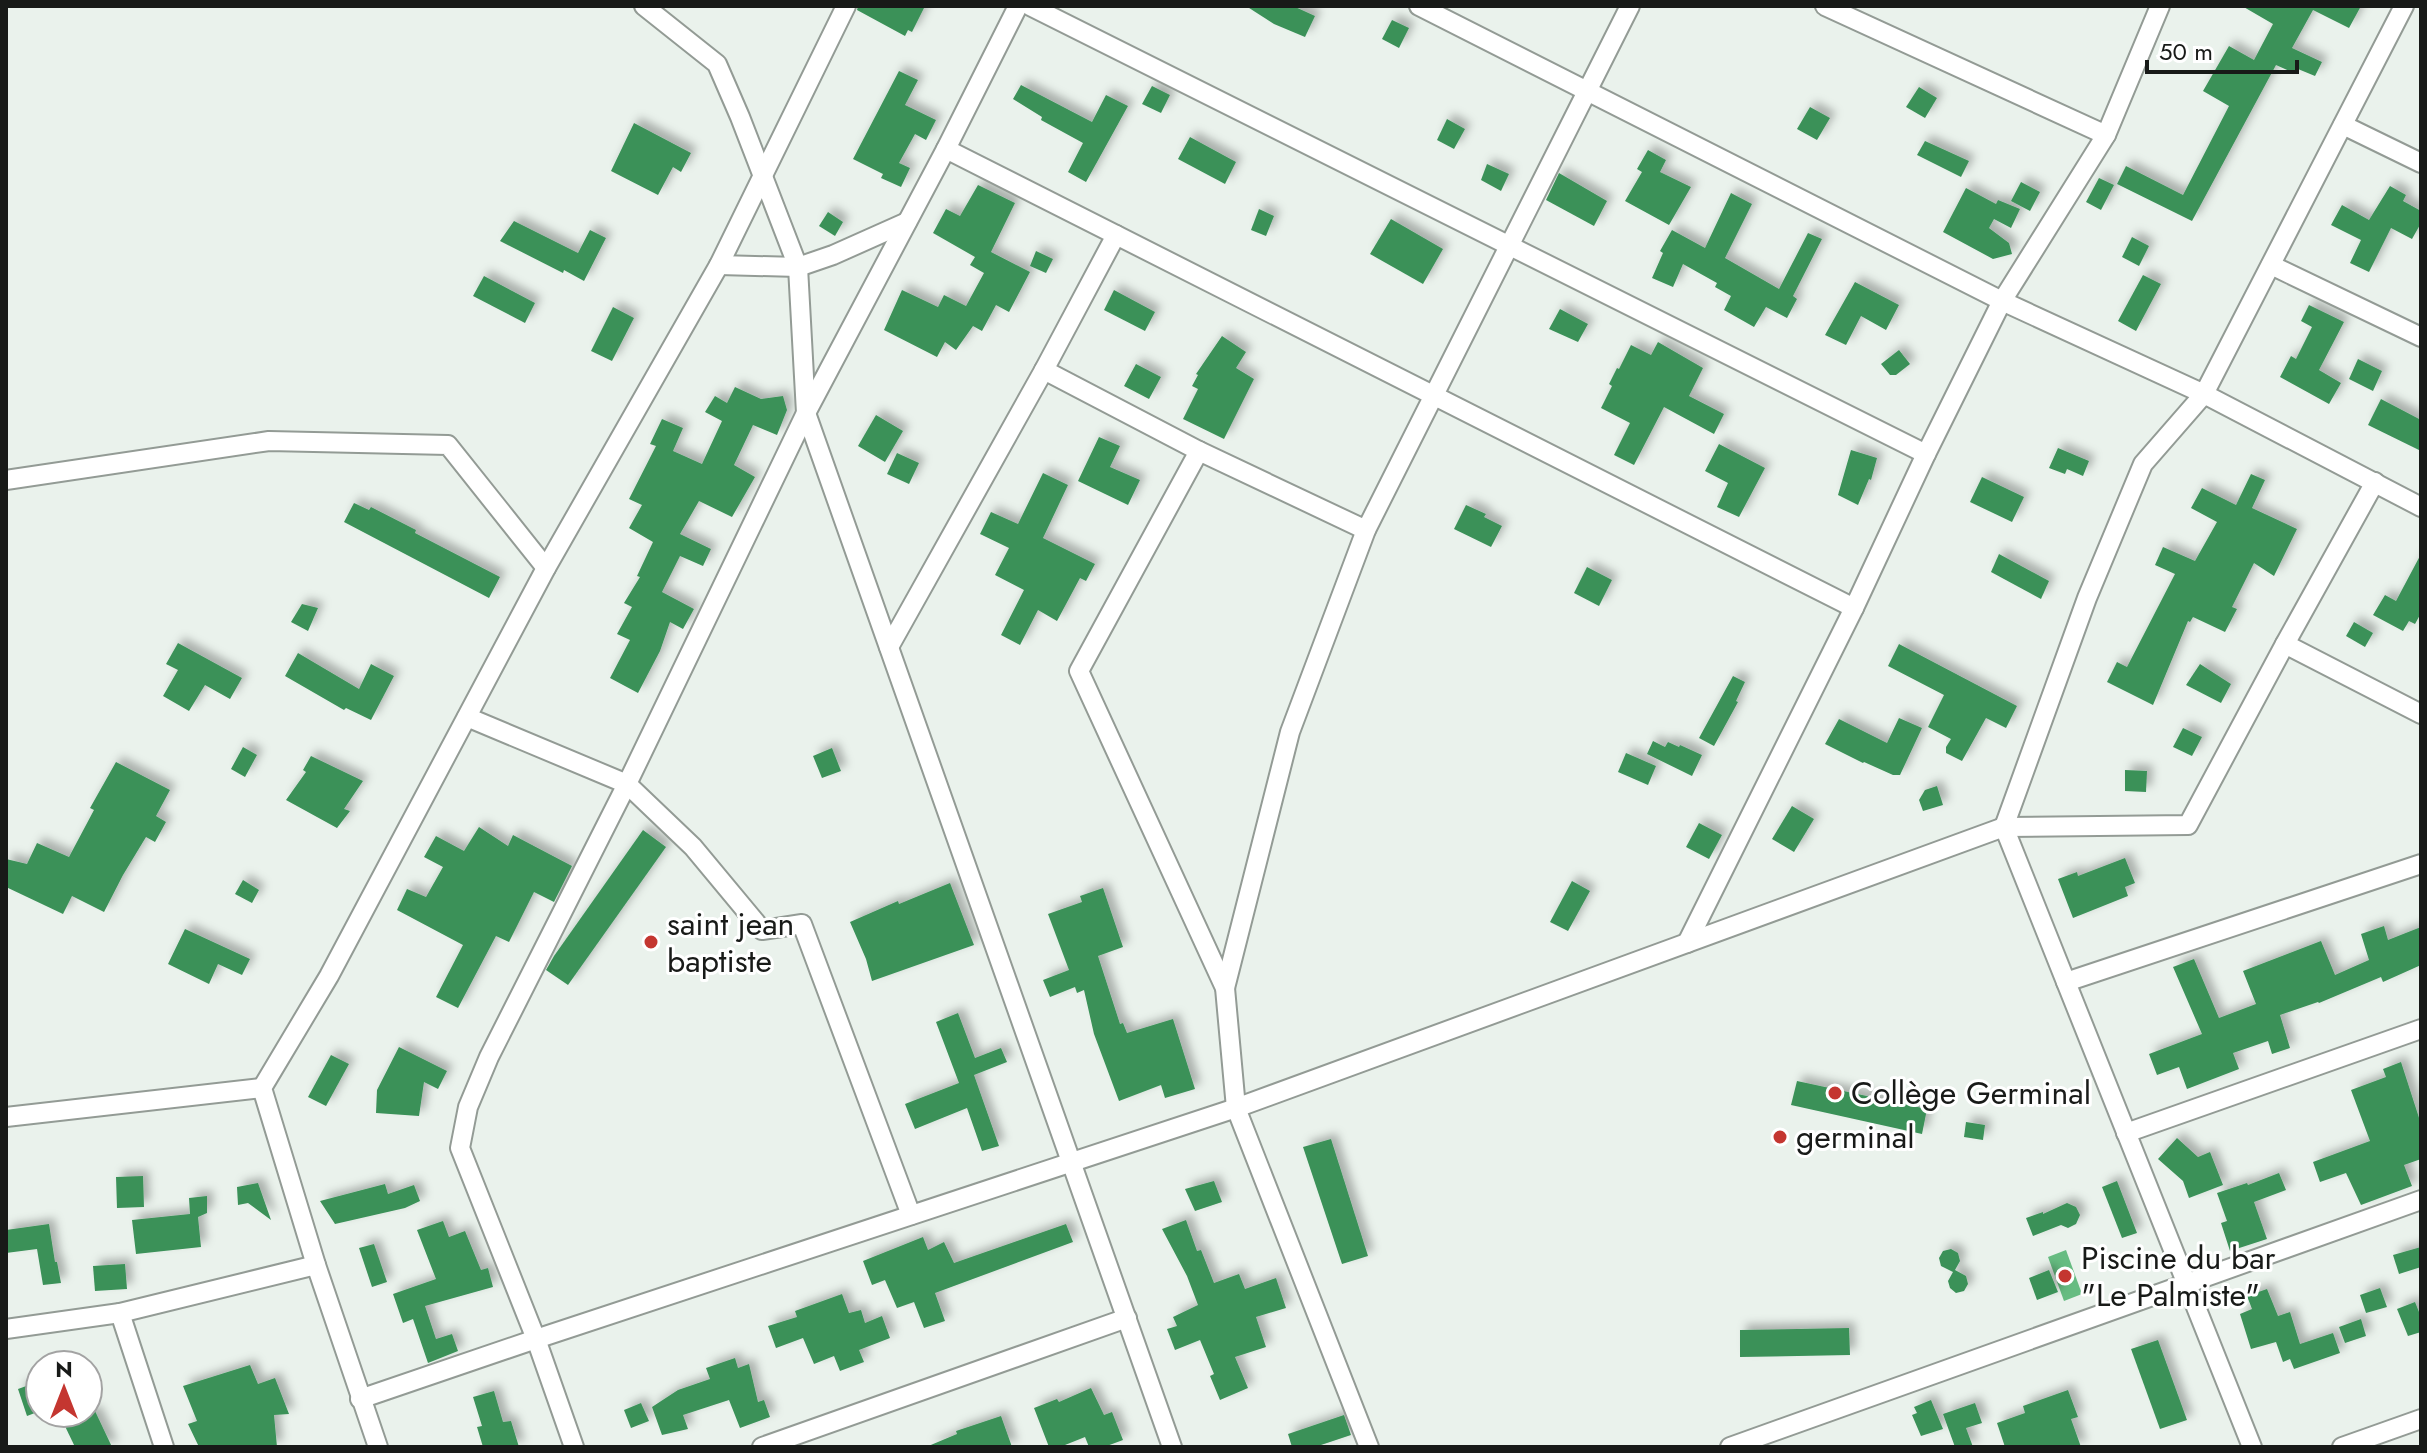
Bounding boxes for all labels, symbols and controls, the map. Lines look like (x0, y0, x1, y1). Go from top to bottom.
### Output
scale bar (2147, 24, 2297, 74)
text: 50 m (2159, 34, 2213, 69)
place label: saint jean baptiste (667, 901, 794, 984)
marker: saint jean baptiste (642, 933, 660, 951)
place label: Collège Germinal (1851, 1070, 2091, 1116)
marker: Collège Germinal (1826, 1084, 1844, 1102)
place label: germinal (1796, 1114, 1915, 1160)
marker: germinal (1771, 1128, 1789, 1146)
place label: Piscine du bar "Le Palmiste" (2081, 1235, 2276, 1318)
marker: Piscine du bar "Le Palmiste" (2056, 1267, 2074, 1285)
north arrow (24, 1349, 104, 1429)
text: N (55, 1353, 73, 1385)

